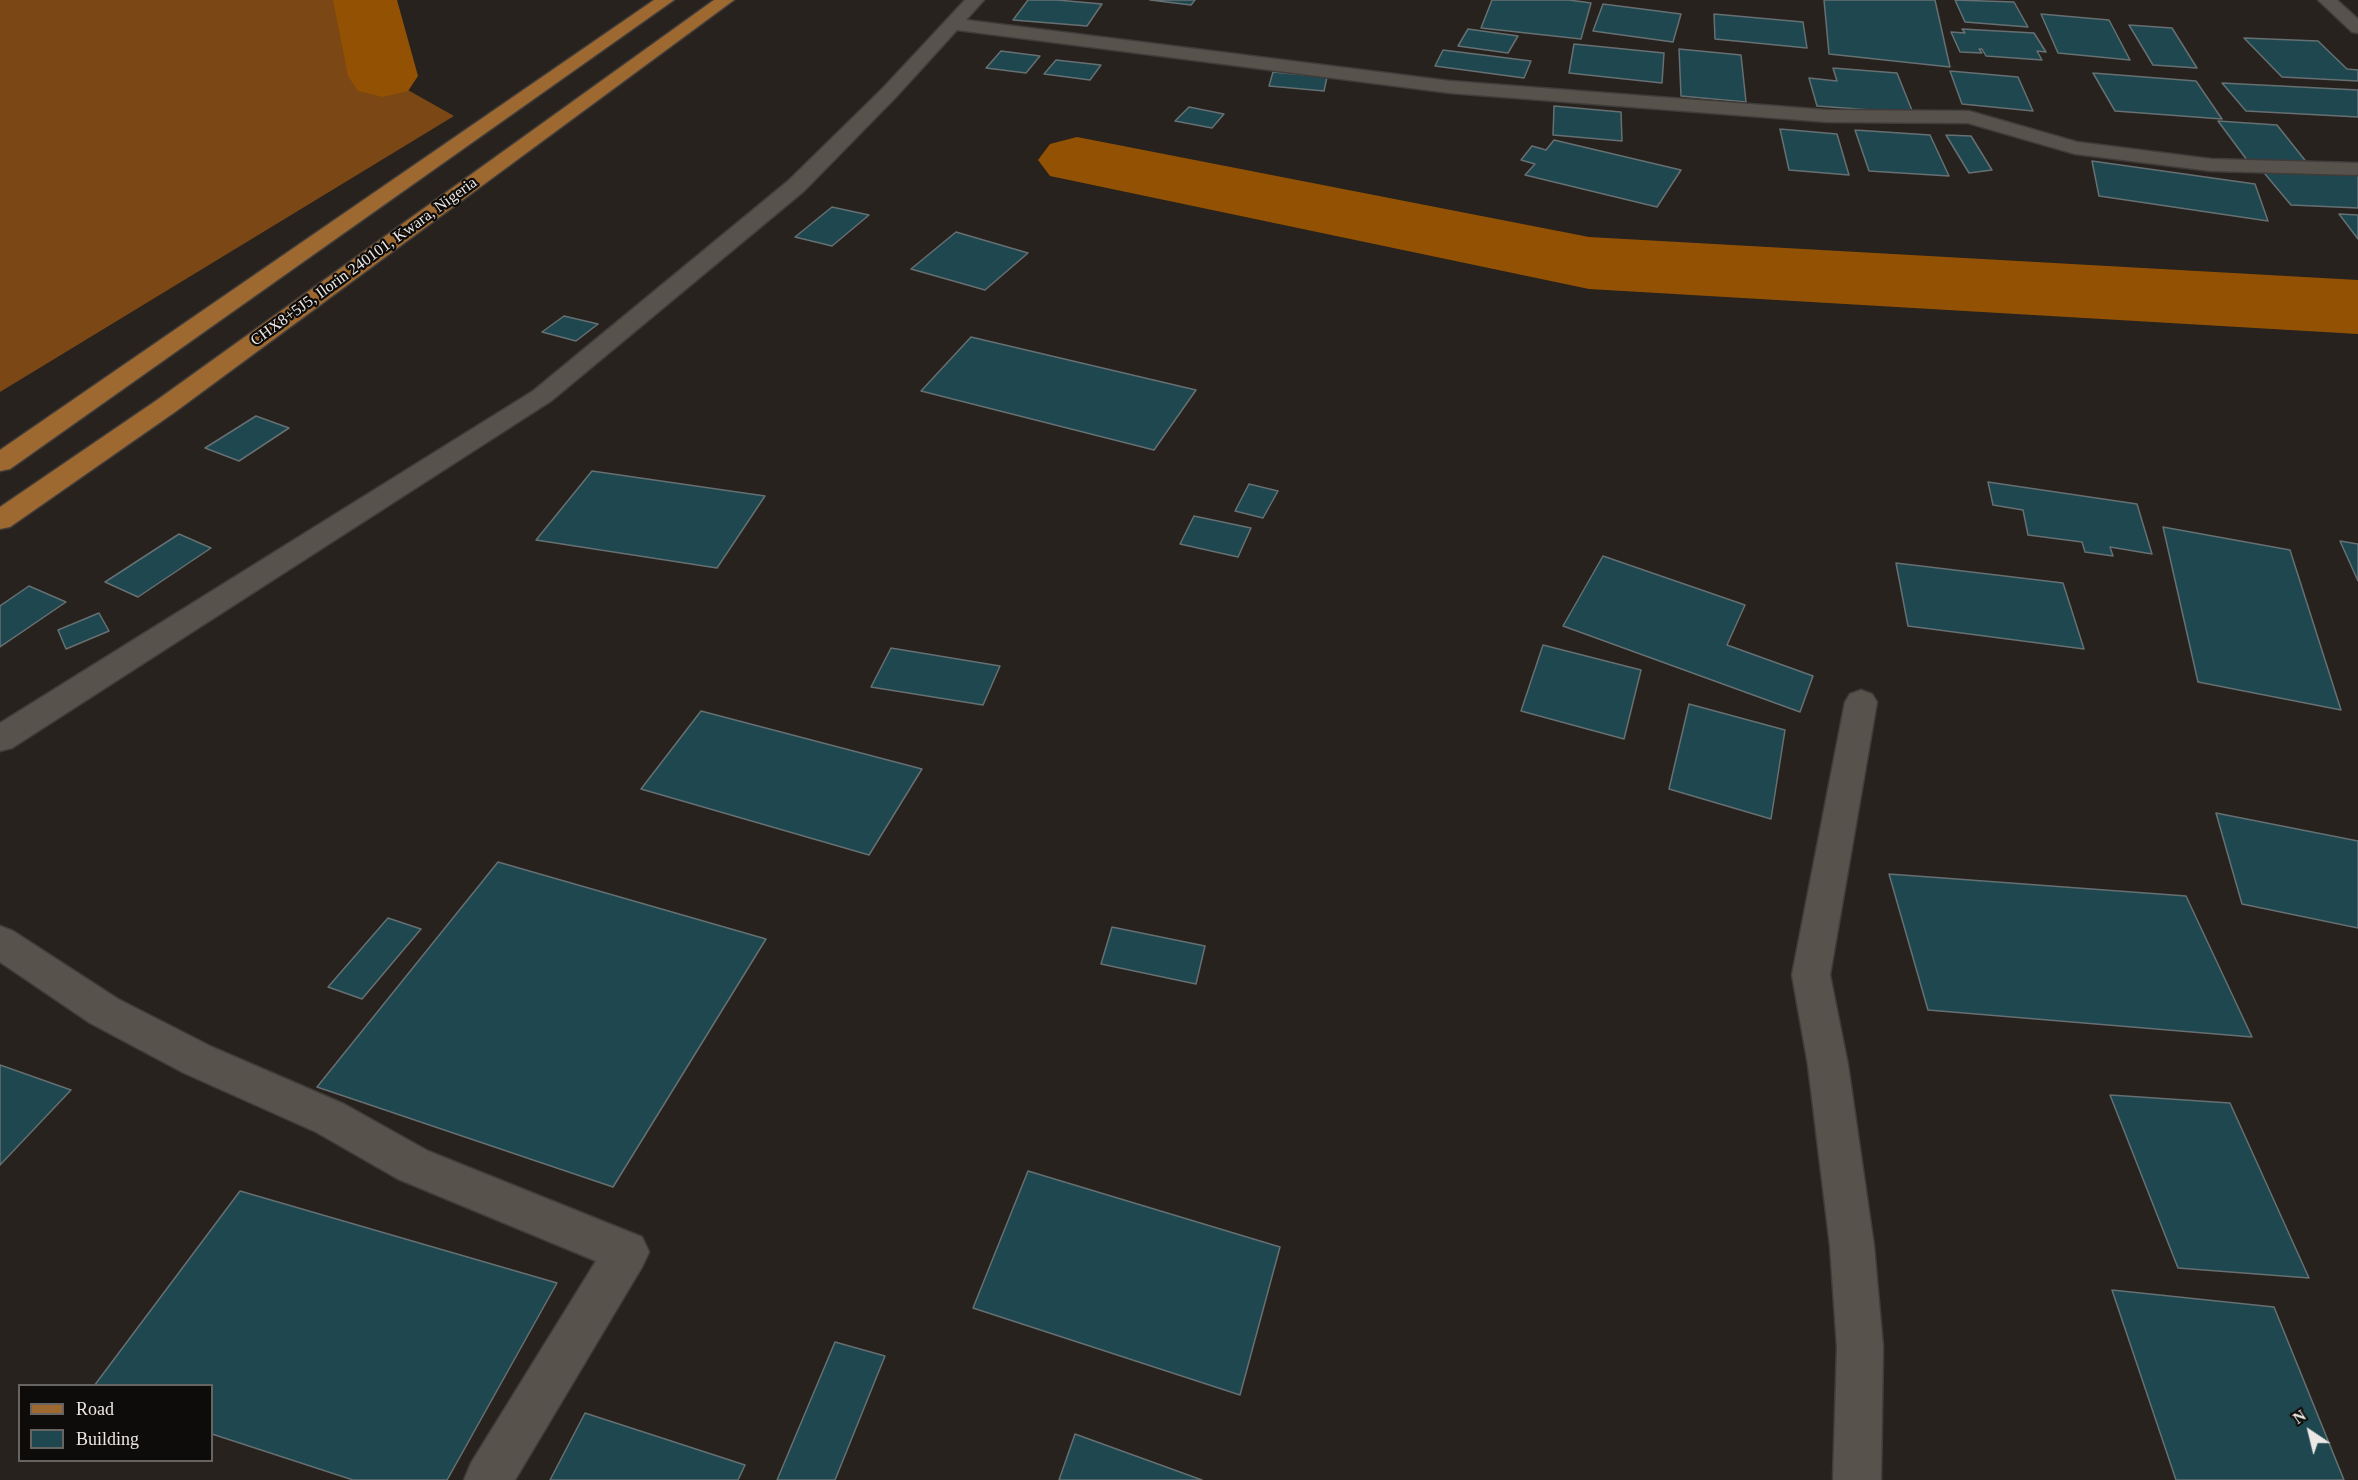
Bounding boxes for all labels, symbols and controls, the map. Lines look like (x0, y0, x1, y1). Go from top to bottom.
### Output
street label: CHX8+5J5, Ilorin 240101, Kwara, Nigeria (247, 173, 481, 351)
legend (18, 1384, 213, 1462)
text: Road (76, 1399, 114, 1419)
north arrow (2280, 1402, 2340, 1462)
text: N (2290, 1407, 2309, 1427)
text: Building (76, 1429, 139, 1449)

